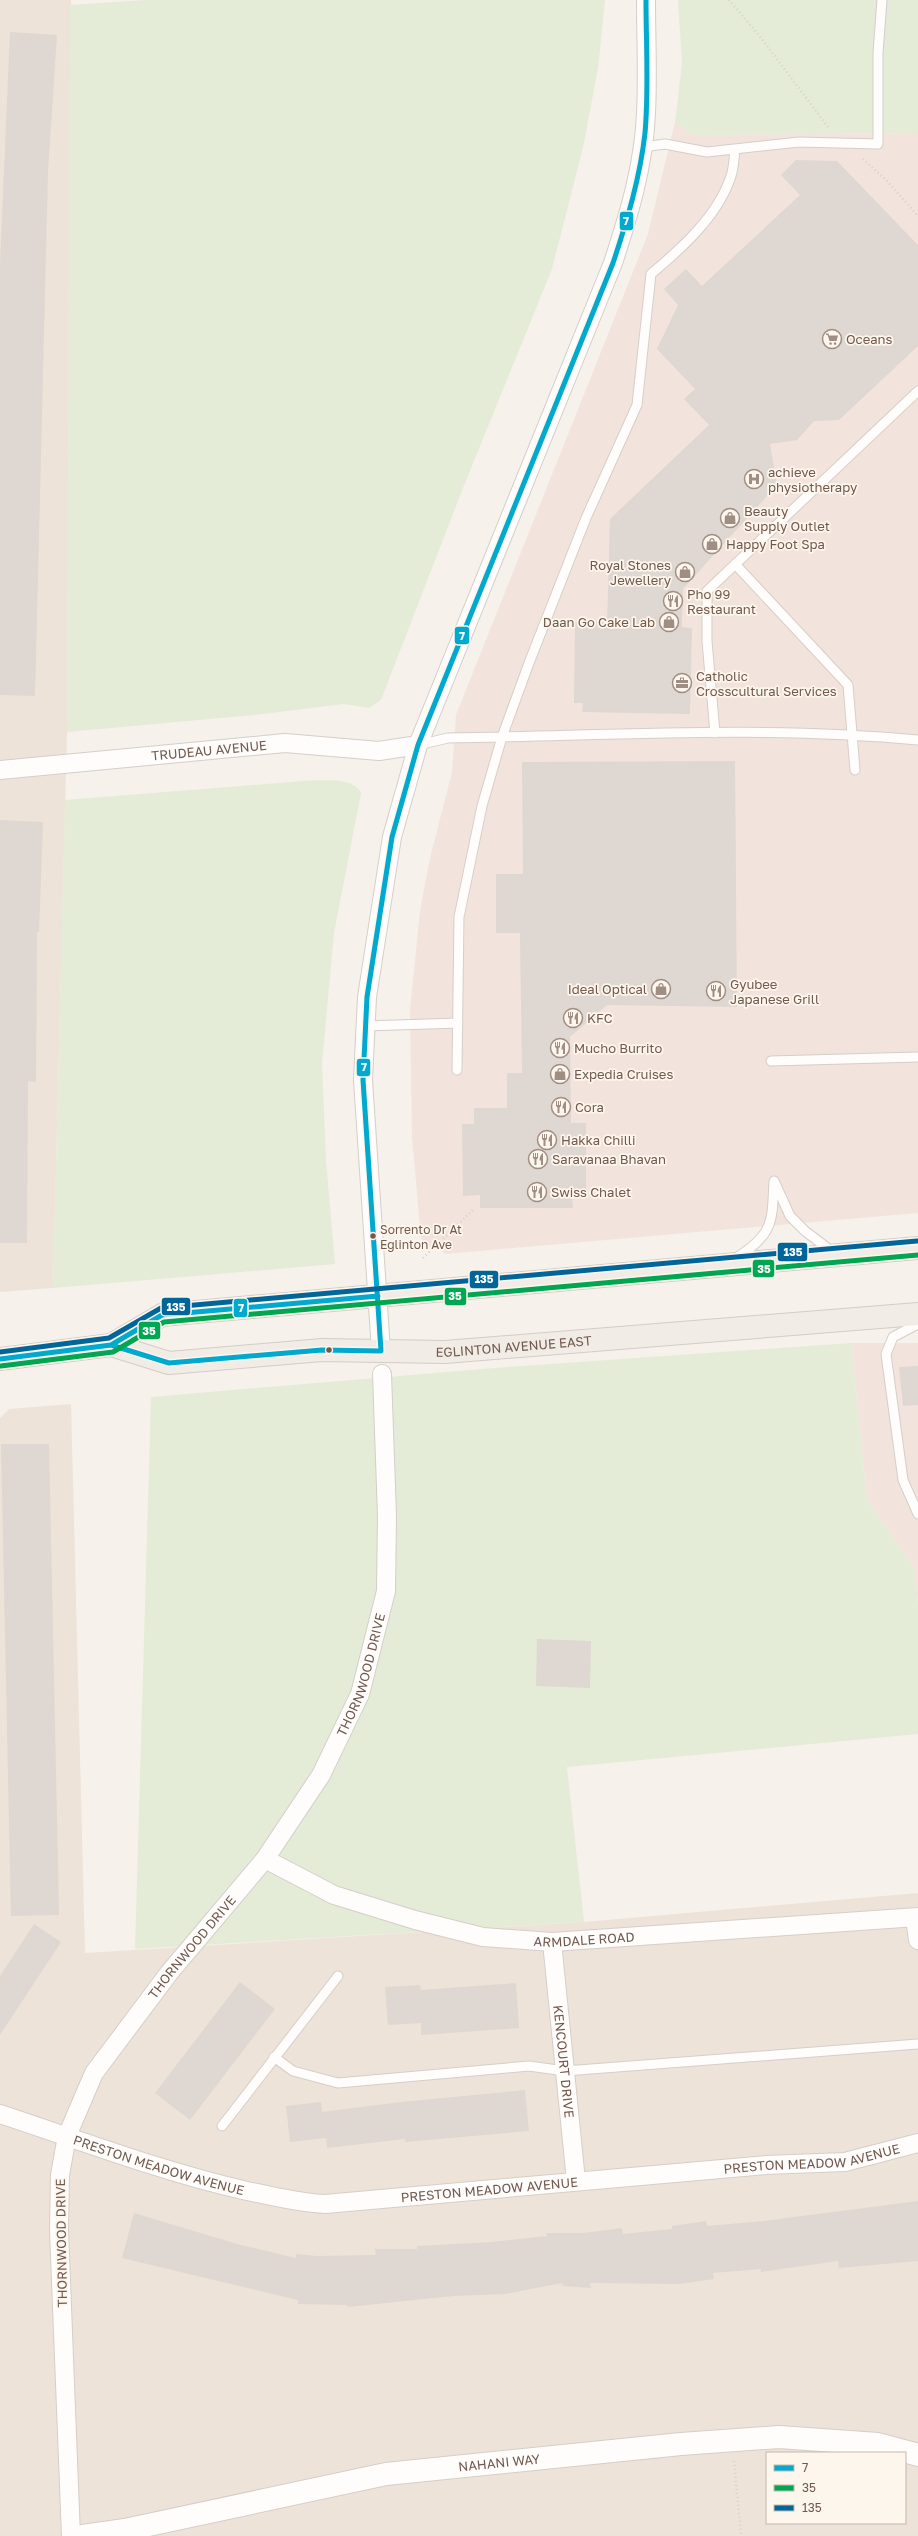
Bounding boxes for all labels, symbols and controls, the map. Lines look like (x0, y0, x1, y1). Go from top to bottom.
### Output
line badge: 7 (619, 211, 634, 231)
text: 7 (623, 214, 629, 227)
supermarket icon: Oceans (821, 328, 843, 350)
place label: Oceans (846, 331, 893, 347)
place label: achieve physiotherapy (768, 464, 858, 495)
hospital icon: achieve physiotherapy (743, 468, 765, 490)
place label: Beauty Supply Outlet (744, 503, 830, 534)
shop icon: Beauty Supply Outlet (719, 507, 741, 529)
shop icon: Happy Foot Spa (701, 533, 723, 555)
place label: Happy Foot Spa (726, 536, 825, 552)
place label: Royal Stones Jewellery (590, 557, 672, 588)
shop icon: Royal Stones Jewellery (674, 561, 696, 583)
place label: Pho 99 Restaurant (687, 586, 756, 617)
restaurant icon: Pho 99 Restaurant (662, 590, 684, 612)
shop icon: Daan Go Cake Lab (658, 611, 680, 633)
place label: Daan Go Cake Lab (543, 614, 655, 630)
line badge: 7 (454, 626, 470, 645)
text: 7 (459, 629, 465, 642)
place label: Catholic Crosscultural Services (696, 668, 837, 699)
office icon: Catholic Crosscultural Services (671, 672, 693, 694)
street label: TRUDEAU AVENUE (151, 737, 268, 764)
place label: Gyubee Japanese Grill (730, 976, 819, 1007)
shop icon: Ideal Optical (650, 978, 672, 1000)
restaurant icon: Gyubee Japanese Grill (705, 980, 727, 1002)
place label: Ideal Optical (568, 981, 647, 997)
restaurant icon: KFC (562, 1007, 584, 1029)
place label: KFC (587, 1010, 613, 1026)
restaurant icon: Mucho Burrito (549, 1037, 571, 1059)
place label: Mucho Burrito (574, 1040, 663, 1056)
line badge: 7 (356, 1058, 371, 1077)
text: 7 (361, 1060, 367, 1073)
shop icon: Expedia Cruises (549, 1063, 571, 1085)
place label: Expedia Cruises (574, 1066, 673, 1082)
restaurant icon: Cora (550, 1096, 572, 1118)
place label: Cora (575, 1099, 604, 1115)
restaurant icon: Hakka Chilli (536, 1129, 558, 1151)
place label: Hakka Chilli (561, 1132, 636, 1148)
restaurant icon: Saravanaa Bhavan (527, 1148, 549, 1170)
place label: Saravanaa Bhavan (552, 1151, 666, 1167)
restaurant icon: Swiss Chalet (526, 1181, 548, 1203)
place label: Swiss Chalet (551, 1184, 631, 1200)
place label: Sorrento Dr At Eglinton Ave (380, 1222, 462, 1252)
marker: Sorrento Dr At Eglinton Ave (368, 1231, 378, 1241)
line badge: 135 (777, 1242, 808, 1262)
text: 135 (783, 1245, 803, 1258)
line badge: 35 (752, 1259, 775, 1278)
text: 35 (757, 1262, 771, 1275)
line badge: 135 (469, 1270, 499, 1289)
text: 135 (474, 1272, 494, 1285)
line badge: 35 (444, 1287, 467, 1306)
text: 35 (448, 1289, 462, 1302)
line badge: 135 (161, 1297, 191, 1316)
line badge: 7 (233, 1298, 248, 1318)
text: 135 (166, 1300, 186, 1313)
text: 7 (238, 1301, 244, 1314)
line badge: 35 (138, 1321, 161, 1340)
text: 35 (142, 1324, 156, 1337)
street label: EGLINTON AVENUE EAST (435, 1332, 592, 1360)
unlabelled marker (324, 1345, 334, 1355)
street label: THORNWOOD DRIVE (333, 1611, 388, 1739)
street label: THORNWOOD DRIVE (145, 1892, 239, 2002)
street label: ARMDALE ROAD (533, 1928, 635, 1950)
street label: KENCOURT DRIVE (550, 2004, 578, 2119)
street label: PRESTON MEADOW AVENUE (71, 2131, 246, 2198)
street label: PRESTON MEADOW AVENUE (723, 2140, 901, 2177)
street label: PRESTON MEADOW AVENUE (400, 2174, 579, 2205)
street label: THORNWOOD DRIVE (52, 2178, 70, 2308)
street label: NAHANI WAY (457, 2450, 541, 2475)
legend (766, 2452, 906, 2524)
text: 7 (802, 2460, 808, 2475)
text: 35 (802, 2480, 816, 2495)
text: 135 (802, 2500, 822, 2515)

